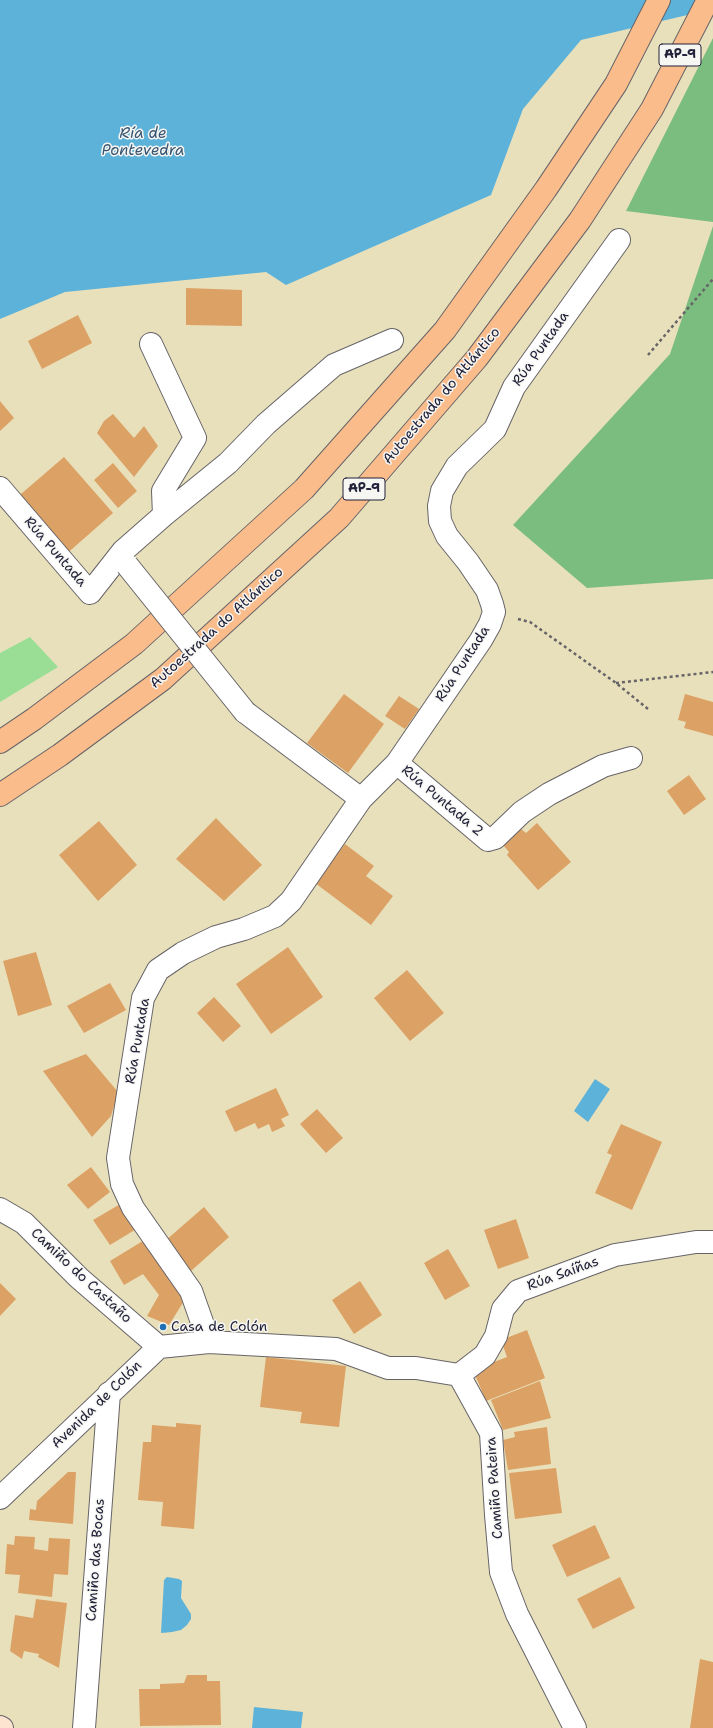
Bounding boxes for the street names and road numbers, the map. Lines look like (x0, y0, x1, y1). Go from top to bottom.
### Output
road number: AP-9 (659, 44, 701, 66)
street label: Rúa Puntada (509, 309, 573, 389)
street label: Autoestrada do Atlántico (380, 324, 504, 468)
road number: AP-9 (343, 478, 385, 500)
street label: Rúa Puntada (20, 514, 90, 590)
street label: Autoestrada do Atlántico (147, 564, 287, 692)
street label: Rúa Puntada (432, 623, 494, 705)
street label: Rúa Puntada 2 (398, 762, 486, 840)
street label: Rúa Puntada (122, 997, 154, 1085)
street label: Camiño do Castaño (27, 1225, 135, 1327)
street label: Rúa Saíñas (525, 1253, 601, 1295)
street label: Avenida de Colón (48, 1358, 146, 1452)
street label: Camiño Pateira (483, 1437, 507, 1539)
street label: Camiño das Bocas (83, 1498, 109, 1622)

